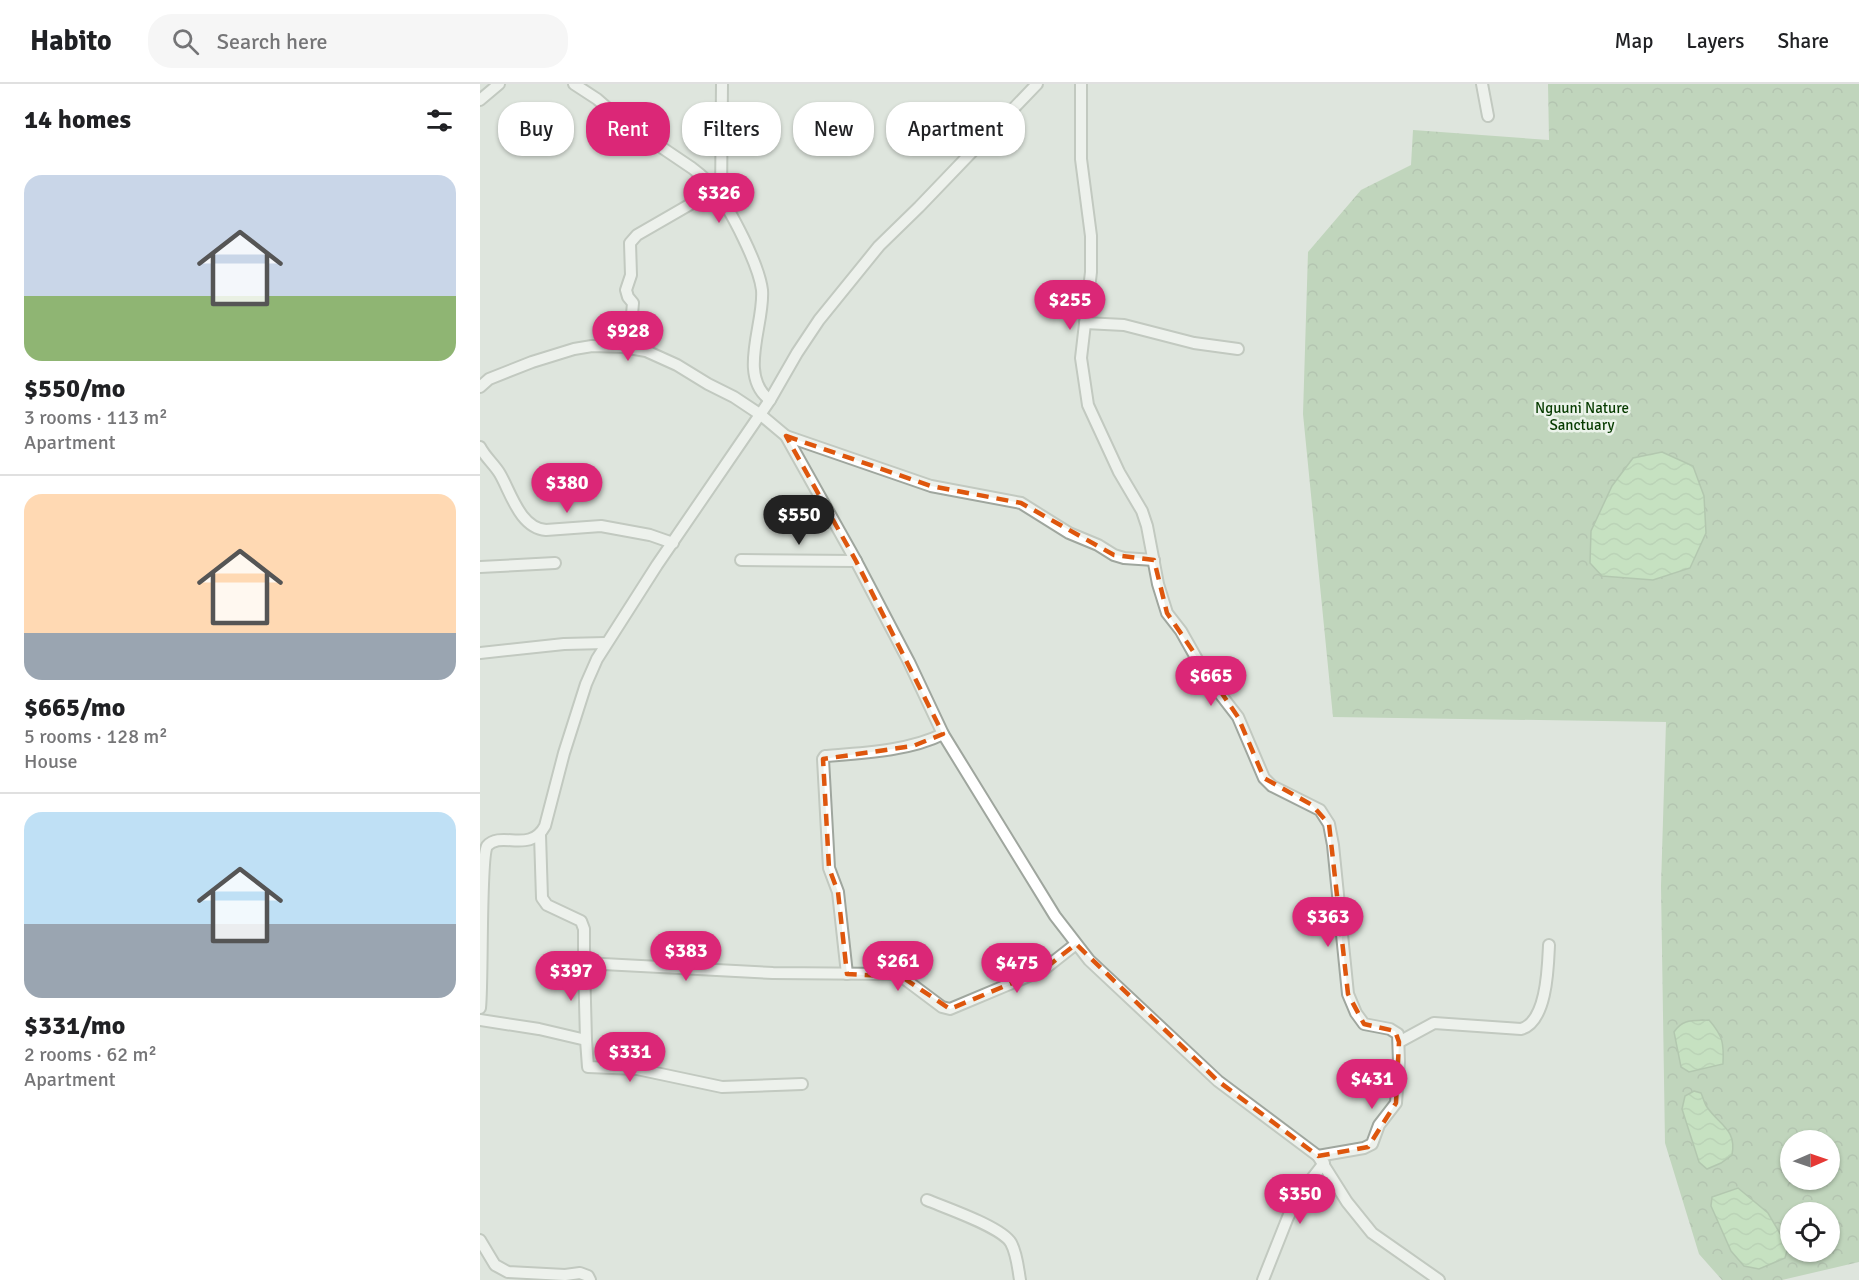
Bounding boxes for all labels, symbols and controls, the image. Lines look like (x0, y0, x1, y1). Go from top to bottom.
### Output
search box (148, 14, 568, 68)
text: Habito (30, 24, 112, 58)
icon: search (169, 25, 202, 58)
text: Search here (217, 28, 328, 55)
text: Map (1615, 28, 1653, 54)
text: Layers (1686, 28, 1744, 54)
text: Share (1777, 28, 1829, 54)
chip: Buy (498, 102, 574, 156)
chip: Rent (586, 102, 670, 156)
chip: Filters (682, 102, 781, 156)
chip: New (793, 102, 874, 156)
chip: Apartment (886, 102, 1025, 156)
text: 14 homes (24, 104, 131, 136)
icon: filters (423, 104, 456, 137)
pin: $326 (683, 173, 755, 224)
text: $326 (697, 180, 741, 205)
icon: home (186, 214, 294, 322)
pin: $255 (1034, 280, 1106, 331)
text: $255 (1048, 287, 1092, 312)
pin: $928 (592, 311, 664, 362)
text: $928 (606, 318, 650, 343)
text: $550/mo (24, 373, 125, 405)
park label: Nguuni Nature Sanctuary (1535, 399, 1629, 434)
text: 3 rooms · 113 m² (24, 405, 168, 430)
text: Apartment (24, 430, 116, 455)
pin: $380 (531, 463, 603, 514)
text: $380 (545, 470, 589, 495)
pin: $550 (763, 495, 835, 546)
text: $550 (777, 502, 821, 527)
icon: home (186, 533, 294, 641)
pin: $665 (1175, 656, 1247, 707)
text: $665 (1189, 663, 1233, 688)
text: $665/mo (24, 692, 125, 724)
text: 5 rooms · 128 m² (24, 724, 168, 749)
text: House (24, 749, 78, 774)
icon: home (186, 851, 294, 959)
pin: $363 (1292, 897, 1364, 948)
text: $363 (1306, 904, 1350, 929)
pin: $383 (650, 931, 722, 982)
text: $383 (664, 938, 708, 963)
pin: $261 (862, 941, 934, 992)
pin: $475 (981, 943, 1053, 994)
text: $261 (876, 948, 920, 973)
text: $475 (995, 950, 1039, 975)
pin: $397 (535, 951, 607, 1002)
text: $397 (549, 958, 593, 983)
text: $331/mo (24, 1010, 125, 1042)
pin: $331 (594, 1032, 666, 1083)
text: $331 (608, 1039, 652, 1064)
text: 2 rooms · 62 m² (24, 1042, 157, 1067)
pin: $431 (1336, 1059, 1408, 1110)
text: $431 (1350, 1066, 1394, 1091)
text: Apartment (24, 1067, 116, 1092)
north arrow (1780, 1130, 1840, 1190)
map controls (1780, 1130, 1840, 1262)
pin: $350 (1264, 1174, 1336, 1225)
text: $350 (1278, 1181, 1322, 1206)
button: locate (1780, 1202, 1840, 1262)

